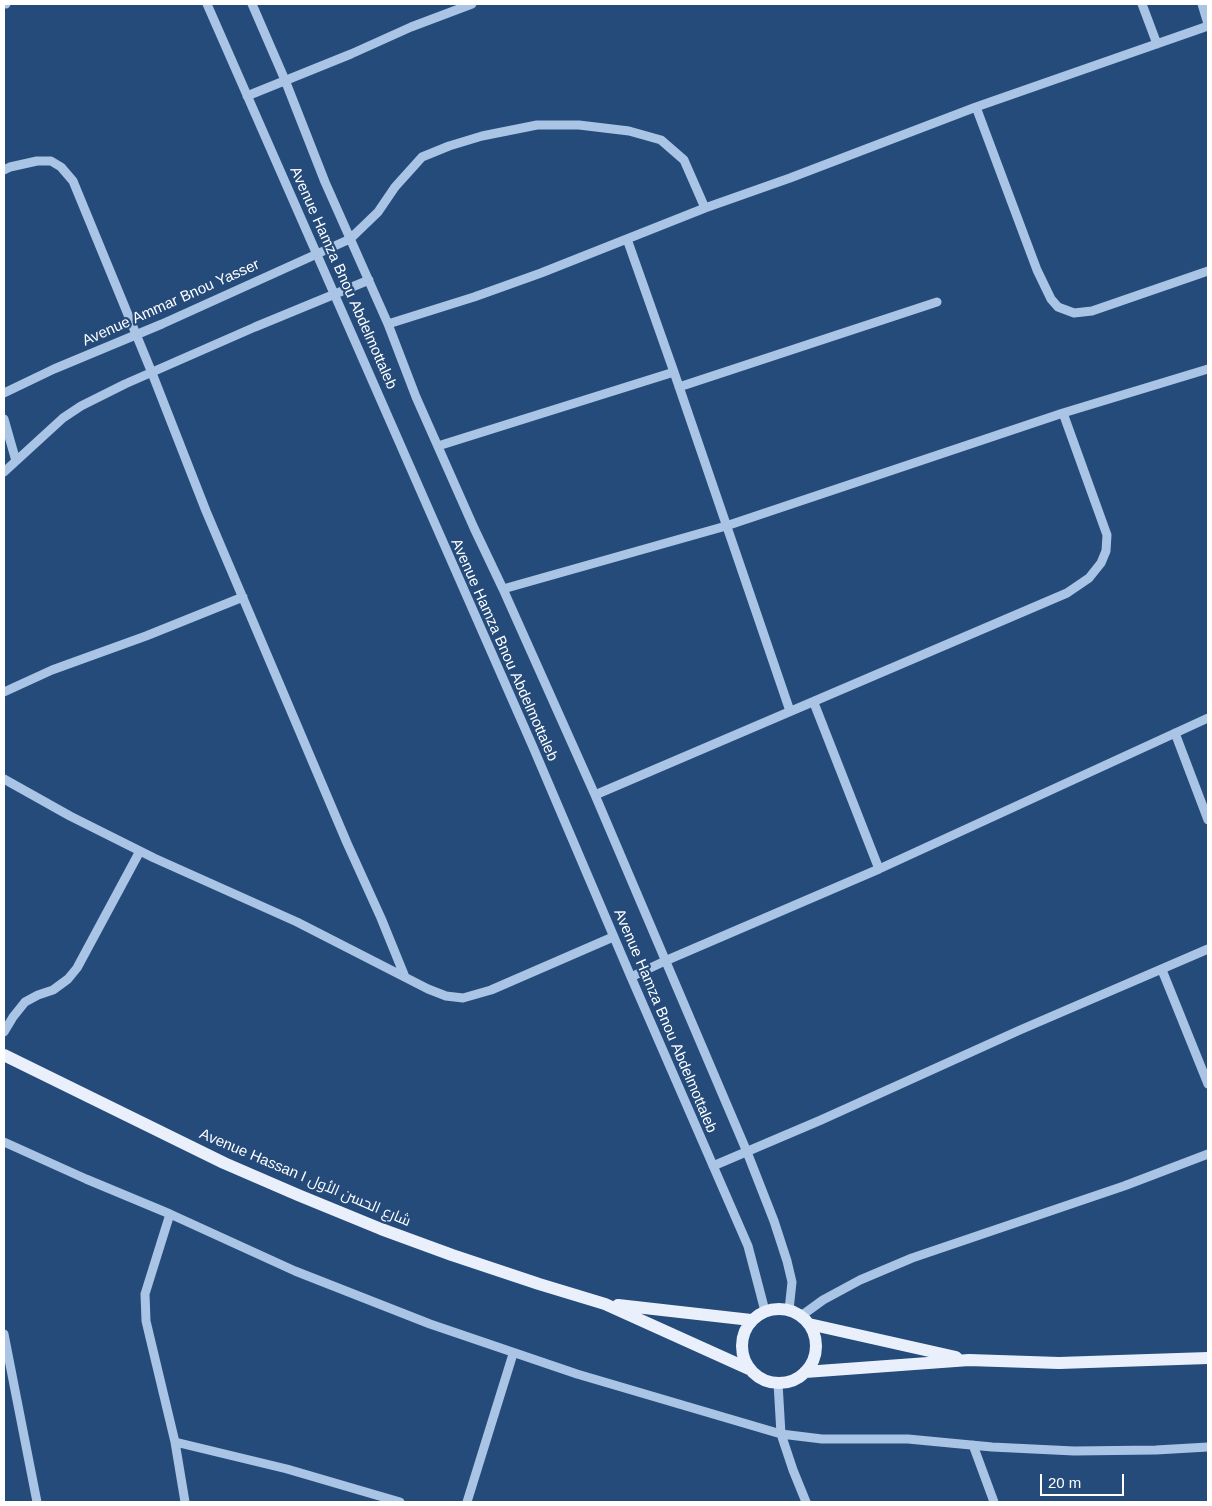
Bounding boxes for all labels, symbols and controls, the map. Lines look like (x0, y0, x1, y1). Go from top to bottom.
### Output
street label: Avenue Hamza Bnou Abdelmottaleb (286, 164, 400, 392)
street label: Avenue Ammar Bnou Yasser (80, 256, 262, 350)
street label: Avenue Hamza Bnou Abdelmottaleb (447, 536, 561, 764)
street label: Avenue Hamza Bnou Abdelmottaleb (610, 906, 720, 1136)
street label: Avenue Hassan I شارع الحسن الأول (197, 1125, 413, 1231)
scale bar (1042, 1464, 1126, 1496)
text: 20 m (1048, 1474, 1081, 1491)

